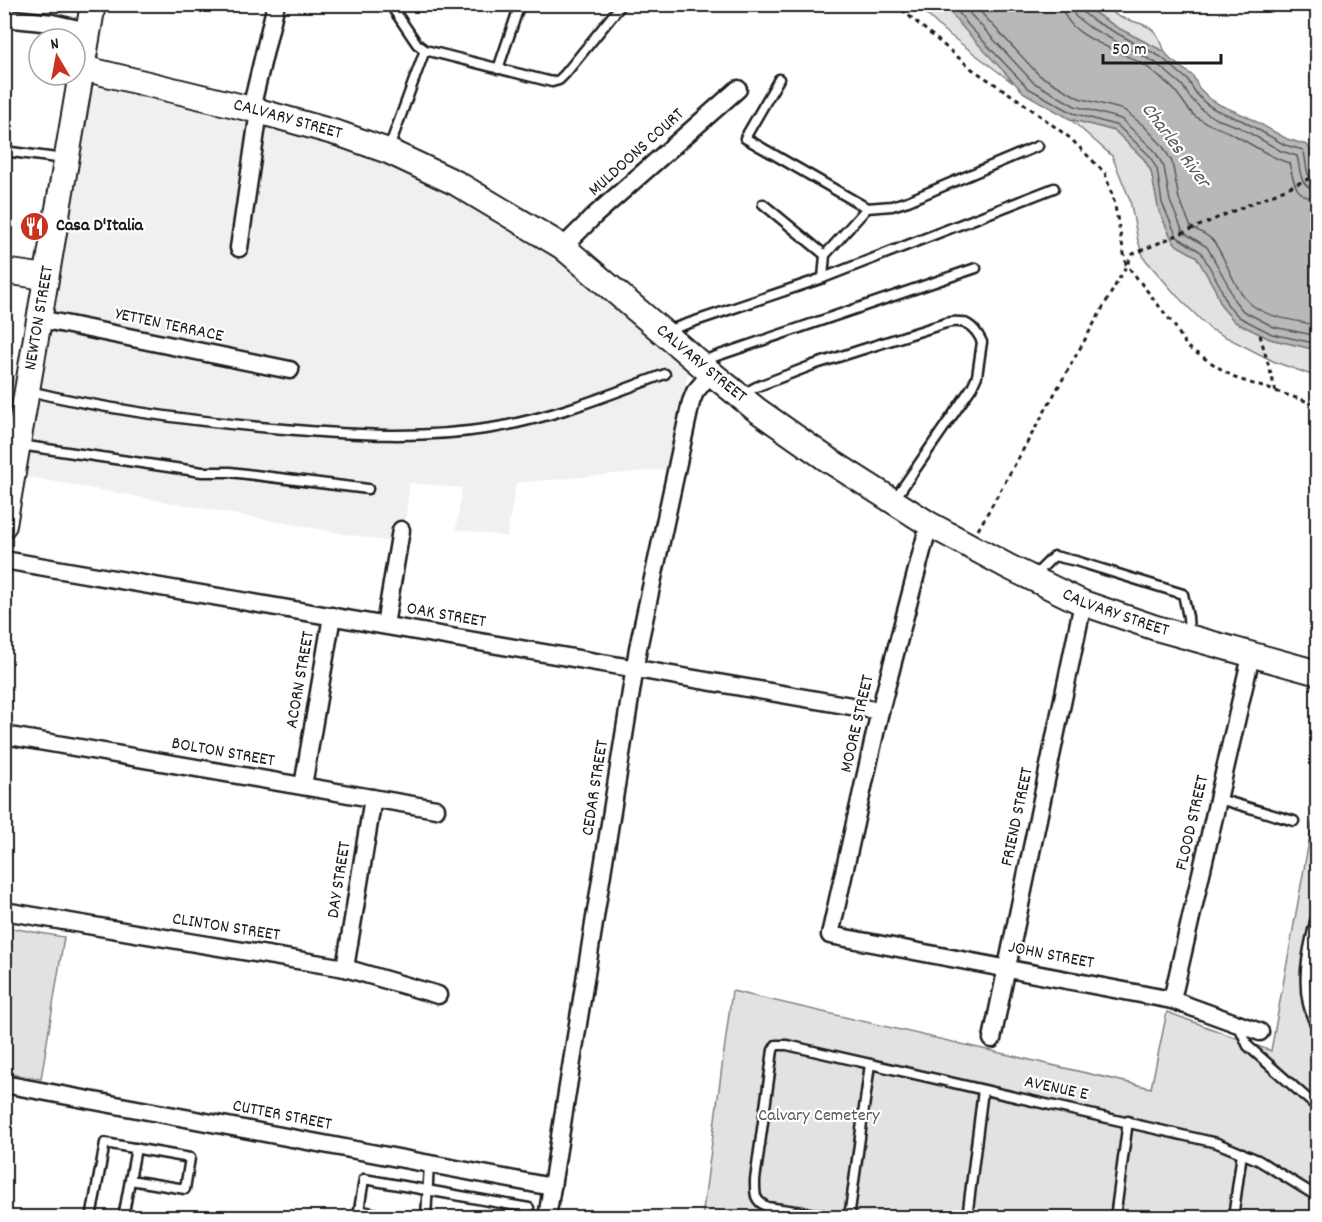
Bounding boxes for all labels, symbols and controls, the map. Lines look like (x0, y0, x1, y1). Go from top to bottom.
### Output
north arrow (27, 27, 87, 87)
scale bar (1103, 27, 1222, 65)
text: N (49, 33, 61, 57)
text: 50 m (1112, 38, 1147, 63)
street label: CALVARY STREET (231, 93, 345, 146)
water label: Charles River (1134, 97, 1218, 197)
street label: MULDOONS COURT (584, 103, 690, 203)
restaurant icon: Casa D'Italia (19, 210, 51, 242)
place label: Casa D'Italia (56, 214, 144, 239)
street label: NEWTON STREET (18, 264, 61, 372)
street label: YETTEN TERRACE (113, 302, 225, 350)
street label: CALVARY STREET (650, 319, 752, 409)
street label: CALVARY STREET (1058, 582, 1172, 643)
street label: OAK STREET (404, 597, 488, 635)
street label: ACORN STREET (280, 629, 322, 731)
street label: MOORE STREET (835, 673, 881, 775)
street label: BOLTON STREET (170, 732, 276, 774)
street label: CEDAR STREET (576, 738, 616, 838)
street label: FRIEND STREET (995, 765, 1041, 869)
street label: FLOOD STREET (1170, 773, 1216, 873)
street label: DAY STREET (322, 840, 358, 920)
street label: CLINTON STREET (170, 907, 282, 949)
street label: JOHN STREET (1006, 935, 1096, 977)
street label: AVENUE E (1022, 1070, 1090, 1108)
street label: CUTTER STREET (230, 1094, 334, 1138)
park label: Calvary Cemetery (758, 1104, 880, 1129)

